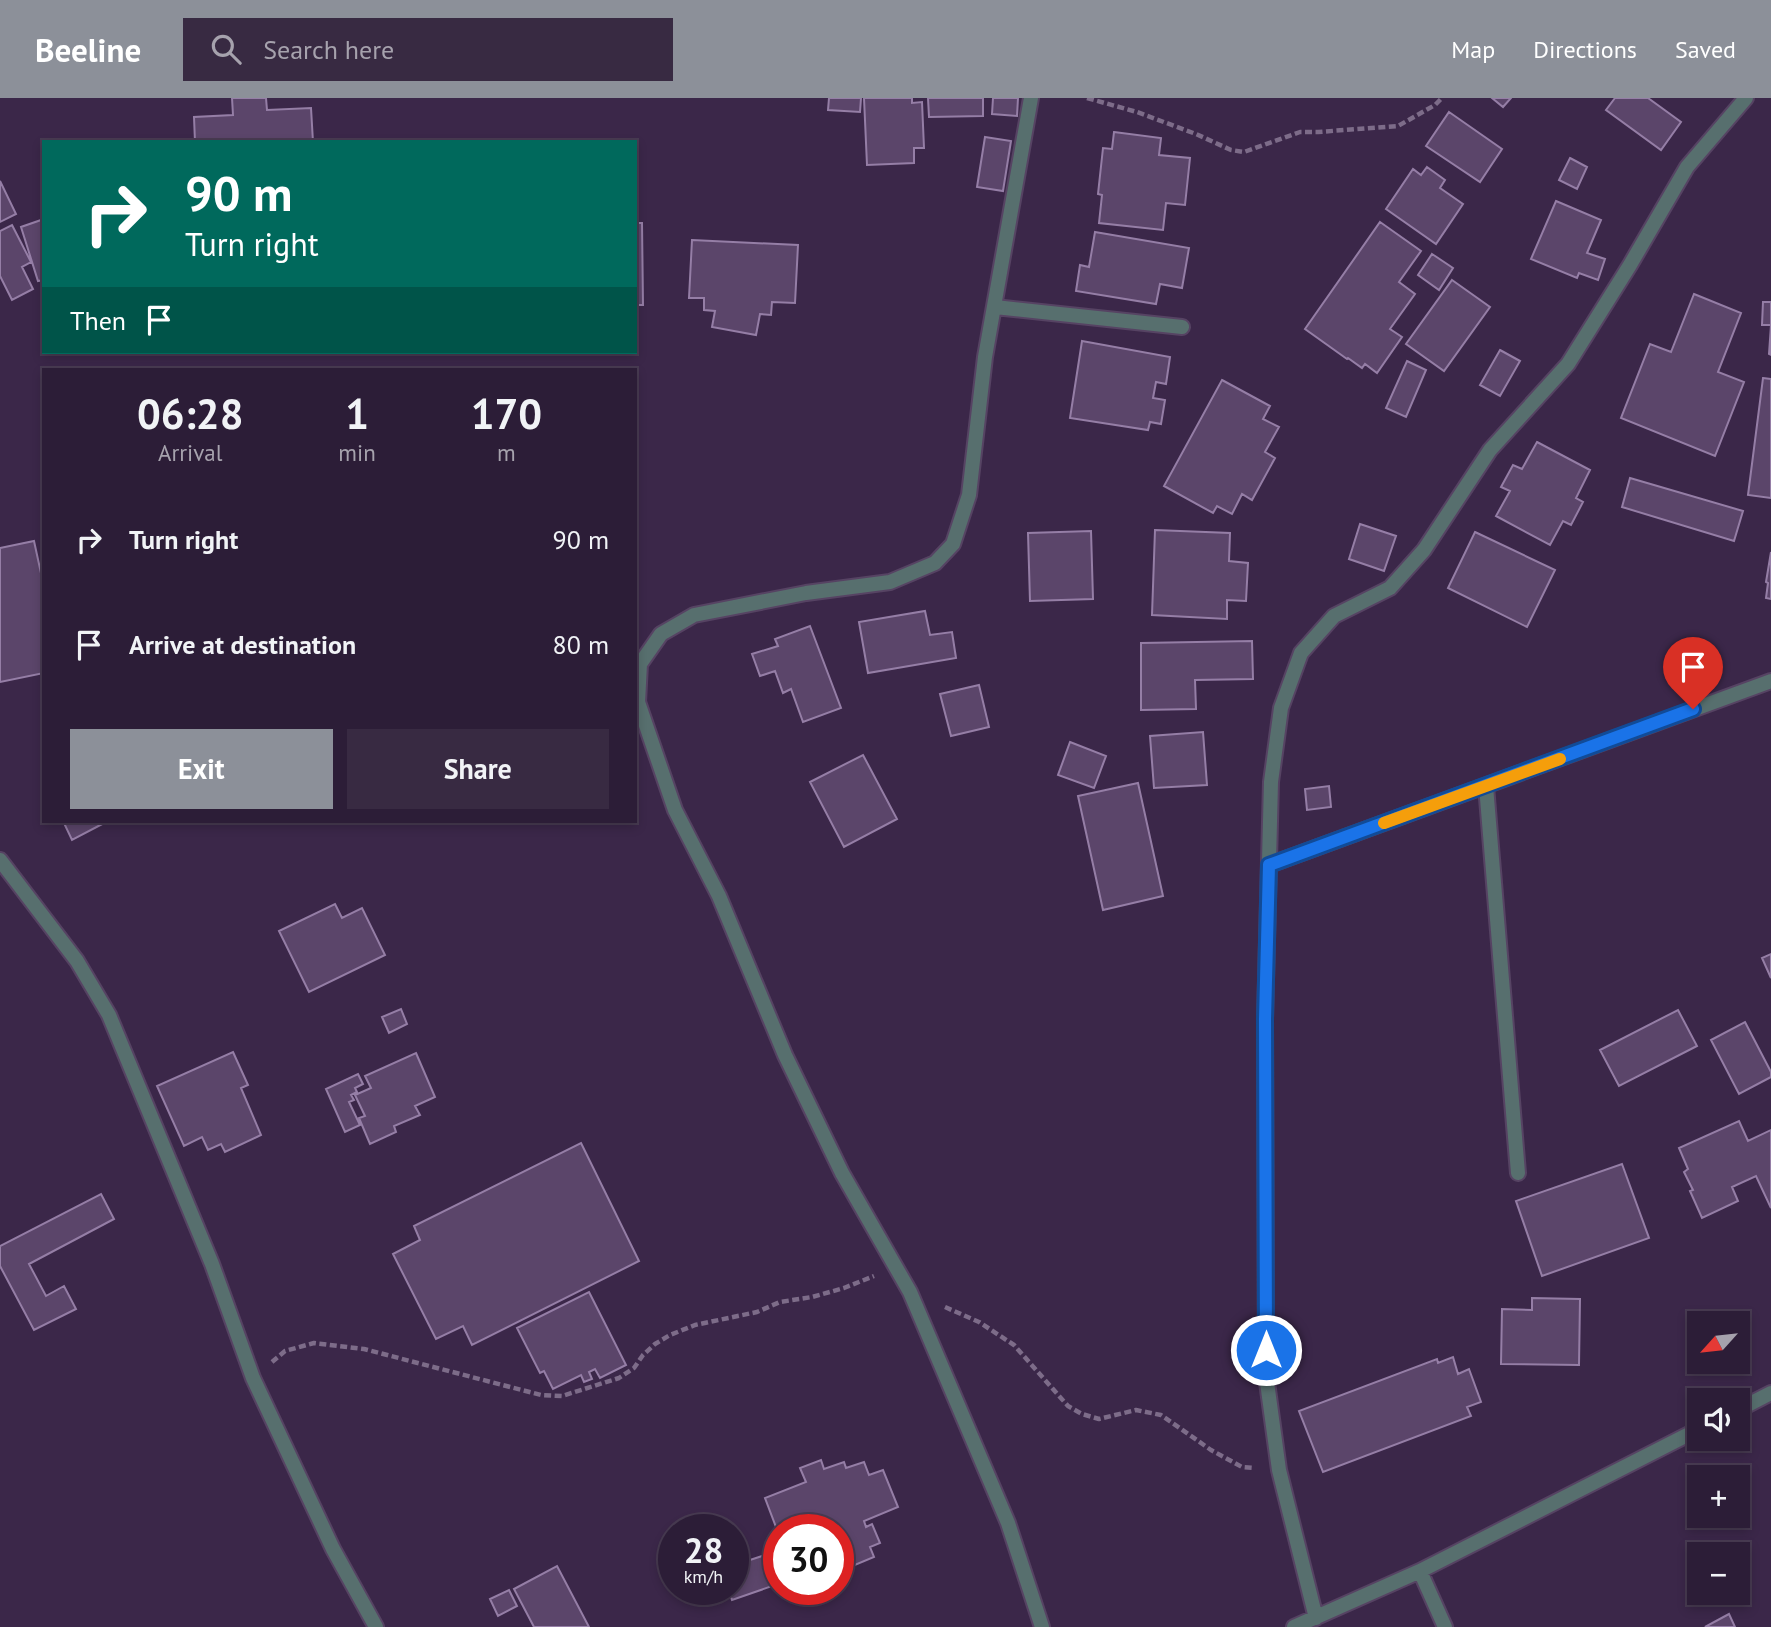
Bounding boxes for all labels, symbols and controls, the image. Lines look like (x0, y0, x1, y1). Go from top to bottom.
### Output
search box (183, 18, 673, 81)
text: Beeline (35, 28, 141, 71)
icon: search (207, 30, 245, 68)
text: Search here (263, 33, 394, 66)
text: Map (1451, 34, 1495, 65)
text: Directions (1533, 34, 1637, 65)
text: Saved (1675, 34, 1736, 65)
text: 90 m (185, 161, 292, 225)
icon: right (70, 168, 161, 259)
text: Turn right (185, 223, 319, 265)
icon: arrive (140, 301, 178, 339)
text: Then (70, 304, 126, 337)
text: 06:28 (137, 386, 243, 441)
text: 1 (345, 386, 369, 441)
text: 170 (471, 386, 542, 441)
text: Arrival (158, 438, 222, 467)
text: min (338, 438, 376, 467)
text: m (497, 438, 516, 467)
icon: right (70, 521, 108, 559)
text: Turn right (129, 523, 238, 556)
text: 90 m (553, 523, 609, 556)
icon: arrive (70, 626, 108, 664)
text: Arrive at destination (129, 628, 356, 661)
text: 80 m (553, 628, 609, 661)
pin (1663, 637, 1723, 709)
icon: arrive (1674, 648, 1712, 686)
button: Exit (70, 729, 333, 809)
button: Share (347, 729, 609, 809)
north arrow (1687, 1311, 1750, 1374)
map controls (1687, 1311, 1750, 1605)
position arrow (1229, 1313, 1303, 1387)
button: sound (1687, 1388, 1750, 1451)
button: + (1687, 1465, 1750, 1528)
speed limit sign: 30 (763, 1514, 854, 1605)
text: 28 (684, 1527, 723, 1573)
button: − (1687, 1542, 1750, 1605)
text: km/h (684, 1565, 723, 1588)

